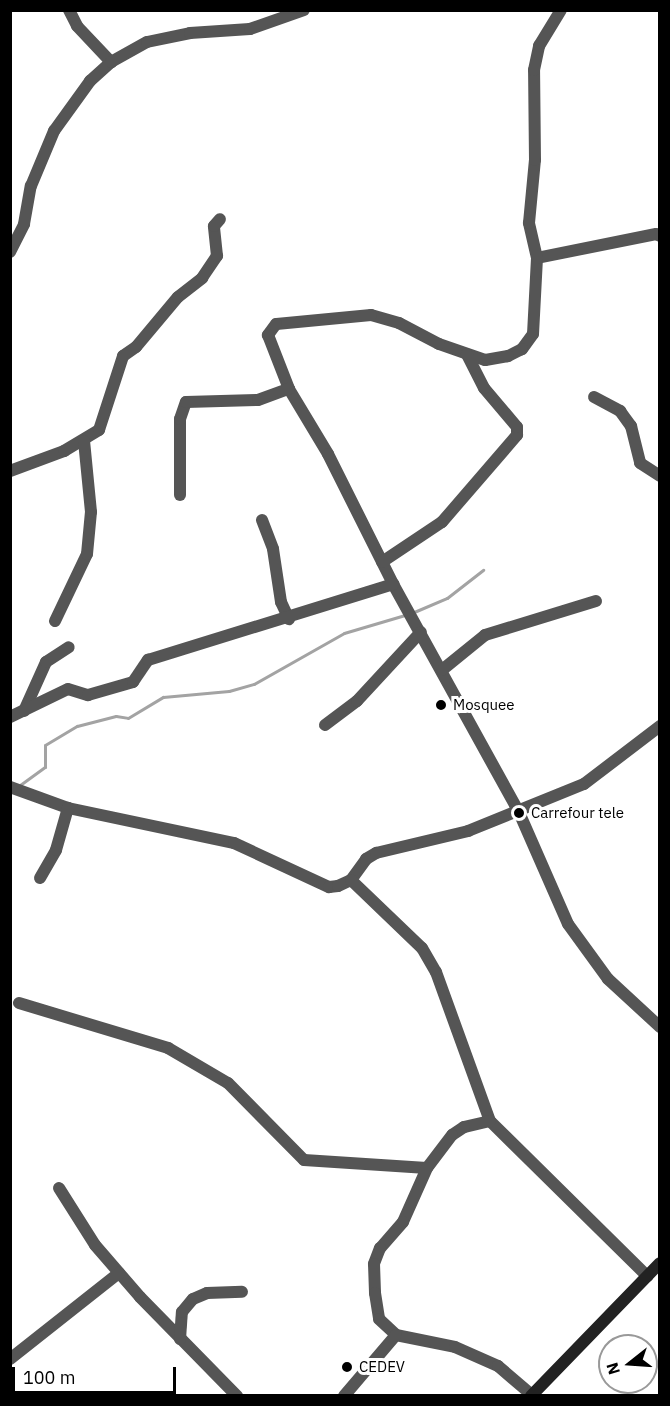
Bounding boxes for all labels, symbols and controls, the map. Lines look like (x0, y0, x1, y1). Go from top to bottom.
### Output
place label: Mosquee (453, 696, 515, 714)
marker: Mosquee (434, 698, 448, 712)
place label: Carrefour tele (531, 804, 624, 822)
marker: Carrefour tele (512, 806, 526, 820)
north arrow (598, 1334, 658, 1394)
scale bar (15, 1355, 178, 1393)
place label: CEDEV (359, 1358, 405, 1376)
marker: CEDEV (340, 1360, 354, 1374)
text: N (601, 1360, 624, 1377)
text: 100 m (23, 1366, 75, 1389)

